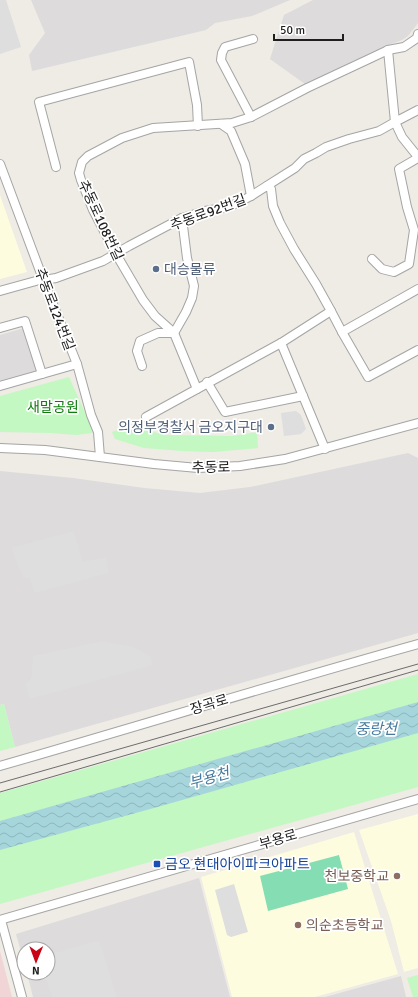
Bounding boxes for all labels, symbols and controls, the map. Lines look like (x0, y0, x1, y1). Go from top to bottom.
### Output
scale bar (274, 16, 343, 42)
text: 50 m (280, 23, 305, 38)
street label: 추동로108번길 (74, 177, 127, 263)
street label: 추동로92번길 (168, 191, 248, 234)
place label: 대승물류 (164, 261, 216, 278)
marker: 대승물류 (151, 264, 161, 274)
street label: 추동로124번길 (31, 265, 78, 353)
park label: 새말공원 (27, 399, 79, 416)
place label: 의정부경찰서 금오지구대 (118, 419, 263, 436)
marker: 의정부경찰서 금오지구대 (266, 422, 276, 432)
street label: 추동로 (192, 459, 231, 476)
street label: 장곡로 (188, 691, 230, 718)
water label: 중랑천 (355, 720, 399, 738)
water label: 부용천 (187, 763, 233, 792)
street label: 부용로 (257, 826, 299, 853)
place label: 금오 현대아이파크아파트 (165, 856, 310, 873)
marker: 금오 현대아이파크아파트 (152, 859, 162, 869)
place label: 천보중학교 (325, 868, 389, 885)
marker: 천보중학교 (392, 871, 402, 881)
place label: 의순초등학교 (306, 917, 383, 934)
marker: 의순초등학교 (293, 920, 303, 930)
north arrow (16, 941, 56, 981)
text: N (32, 964, 40, 977)

